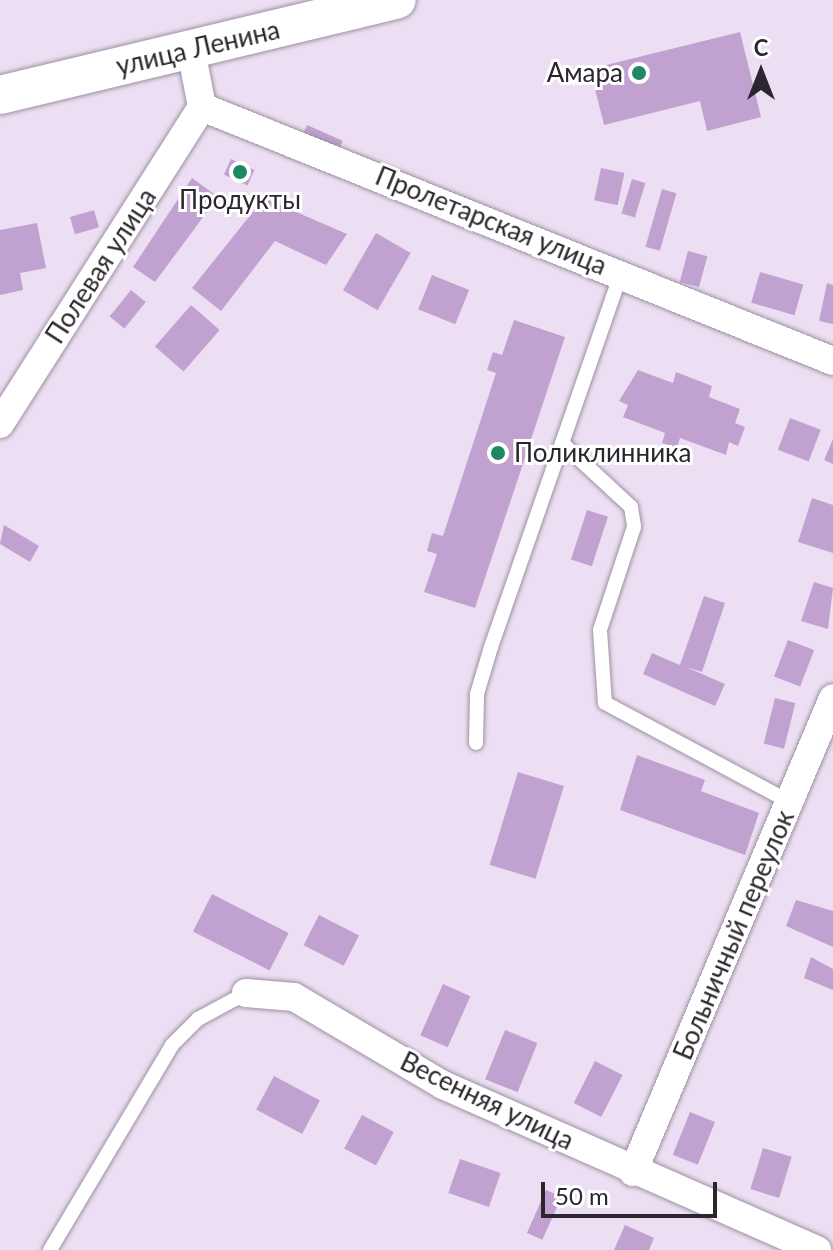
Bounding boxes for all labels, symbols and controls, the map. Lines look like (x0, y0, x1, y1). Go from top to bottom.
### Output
street label: улица Ленина (113, 14, 283, 82)
north arrow (721, 32, 801, 112)
text: С (754, 34, 768, 61)
place label: Амара (547, 57, 623, 89)
marker: Амара (630, 64, 648, 82)
street label: Пролетарская улица (371, 160, 611, 282)
marker: Продукты (231, 163, 249, 181)
street label: Полевая улица (39, 183, 163, 349)
place label: Продукты (179, 184, 301, 216)
place label: Поликлинника (514, 437, 691, 469)
marker: Поликлинника (489, 444, 507, 462)
street label: Больничный переулок (667, 806, 801, 1064)
street label: Весенняя улица (395, 1046, 579, 1156)
scale bar (545, 1166, 721, 1216)
text: 50 m (555, 1181, 609, 1210)

